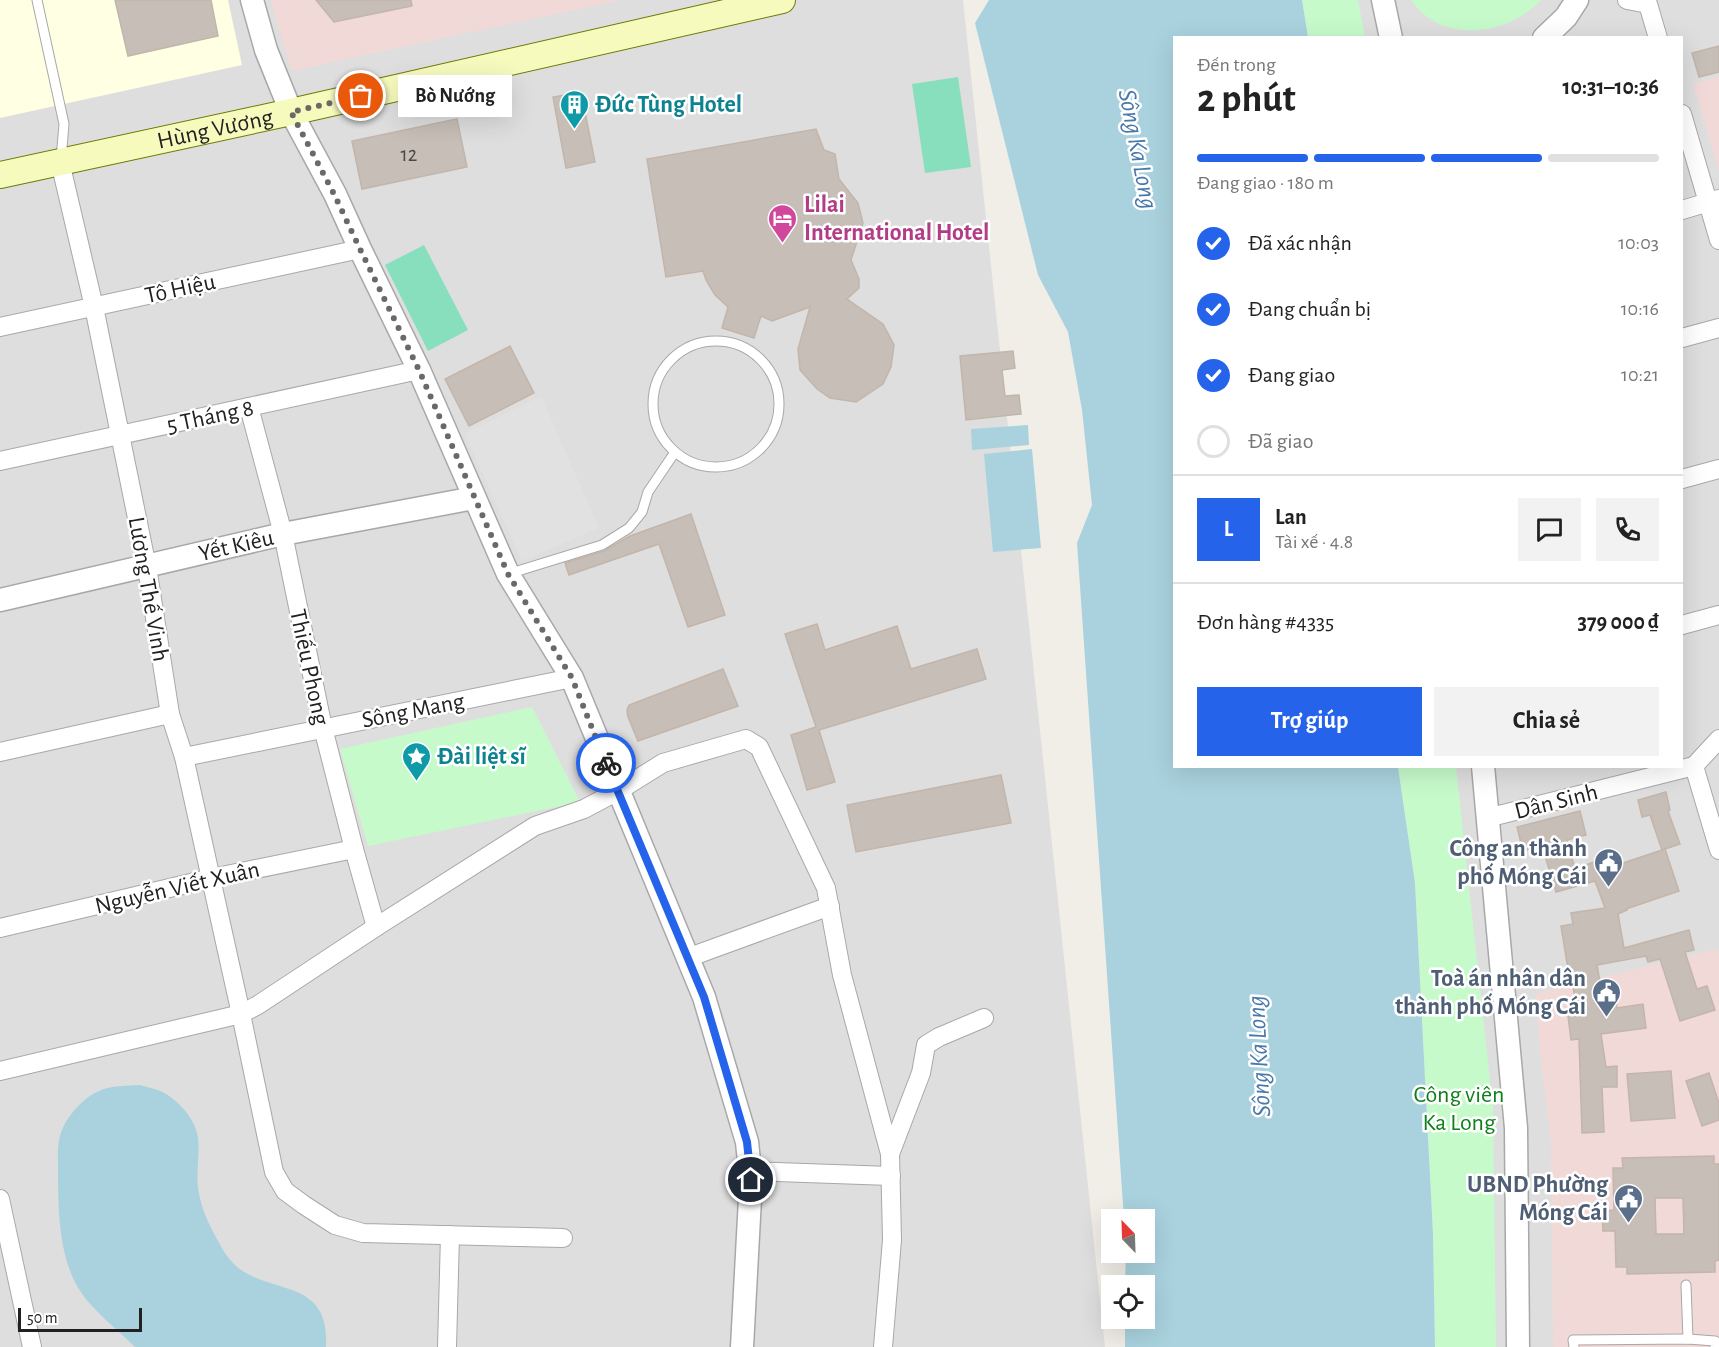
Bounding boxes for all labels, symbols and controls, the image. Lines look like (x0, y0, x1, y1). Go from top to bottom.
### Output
text: Đến trong (1197, 55, 1276, 75)
pin (335, 70, 386, 121)
callout: Bò Nướng (397, 75, 511, 117)
text: 10:31–10:36 (1563, 76, 1659, 98)
icon: bag (344, 79, 377, 112)
text: 2 phút (1197, 80, 1296, 119)
text: Bò Nướng (415, 86, 495, 106)
water label: Sông Ka Long (1114, 87, 1162, 211)
building icon: Đức Tùng Hotel (558, 88, 590, 130)
place label: Đức Tùng Hotel (595, 93, 742, 117)
street label: Hùng Vương (155, 105, 276, 154)
house number: 12 (401, 144, 417, 165)
text: Đang giao · 180 m (1197, 173, 1334, 193)
place label: Lilai International Hotel (804, 193, 989, 245)
hotel icon: Lilai International Hotel (767, 202, 799, 244)
icon: check (1197, 227, 1230, 260)
text: Đã xác nhận (1248, 232, 1352, 254)
text: 10:03 (1618, 233, 1659, 253)
street label: Tô Hiệu (143, 270, 218, 308)
icon: check (1197, 293, 1230, 326)
text: Đang chuẩn bị (1248, 298, 1371, 320)
text: 10:16 (1621, 299, 1659, 319)
icon: check (1197, 359, 1230, 392)
text: Đang giao (1248, 364, 1335, 386)
text: 10:21 (1621, 365, 1659, 385)
street label: 5 Tháng 8 (165, 396, 256, 438)
text: Đã giao (1248, 430, 1313, 452)
button: chat (1518, 498, 1581, 561)
button: phone (1596, 498, 1659, 561)
text: Lan (1275, 506, 1307, 528)
street label: Lương Thế Vinh (123, 515, 173, 663)
text: L (1224, 518, 1233, 540)
street label: Yết Kiêu (196, 526, 276, 566)
text: Tài xế · 4.8 (1275, 532, 1353, 552)
street label: Thiếu Phong (285, 607, 333, 728)
text: Đơn hàng #4335 (1197, 611, 1334, 633)
text: 379 000 ₫ (1578, 611, 1659, 633)
button: Trợ giúp (1197, 687, 1422, 756)
button: Chia sẻ (1434, 687, 1659, 756)
street label: Sông Mang (360, 689, 467, 733)
courier (576, 733, 636, 793)
place icon: Đài liệt sĩ (400, 740, 432, 782)
place label: Đài liệt sĩ (437, 745, 527, 769)
icon: bike (590, 747, 623, 780)
street label: Dân Sinh (1512, 780, 1600, 824)
place label: Công an thành phố Móng Cái (1449, 837, 1587, 889)
public building icon: Công an thành phố Móng Cái (1592, 846, 1624, 888)
street label: Nguyễn Viết Xuân (92, 856, 262, 919)
place label: Toà án nhân dân thành phố Móng Cái (1395, 967, 1586, 1019)
public building icon: Toà án nhân dân thành phố Móng Cái (1591, 976, 1623, 1018)
water label: Sông Ka Long (1243, 994, 1275, 1117)
park label: Công viên Ka Long (1414, 1083, 1504, 1135)
pin (725, 1154, 776, 1205)
icon: home (734, 1163, 767, 1196)
place label: UBND Phường Móng Cái (1467, 1173, 1609, 1225)
public building icon: UBND Phường Móng Cái (1613, 1182, 1645, 1224)
north arrow (1101, 1209, 1155, 1263)
map controls (1101, 1209, 1155, 1329)
button: locate (1101, 1275, 1155, 1329)
scale bar (18, 1305, 142, 1332)
text: 50 m (27, 1310, 58, 1326)

